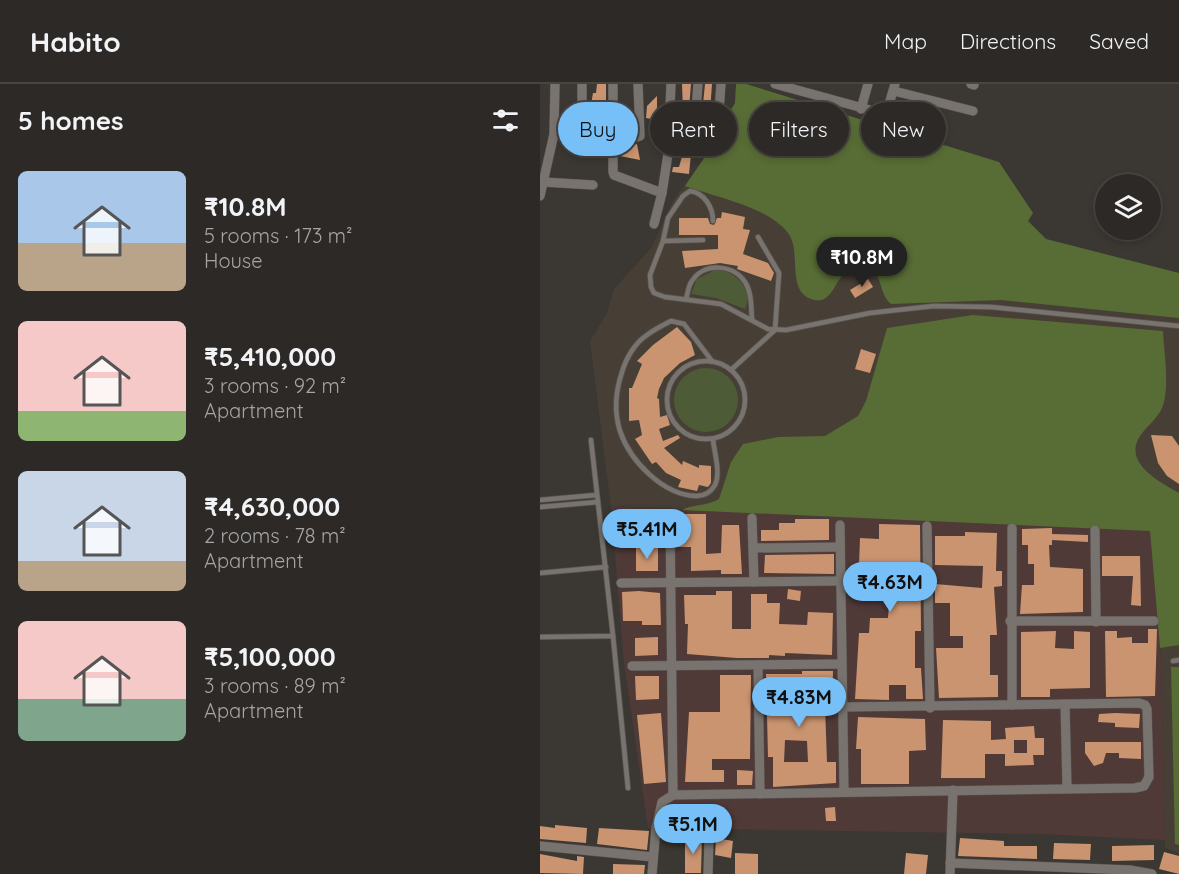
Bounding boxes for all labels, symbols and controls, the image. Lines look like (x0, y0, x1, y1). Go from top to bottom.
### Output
text: Habito (30, 24, 121, 59)
text: Map (884, 28, 927, 54)
text: Directions (960, 28, 1056, 54)
text: Saved (1089, 28, 1149, 54)
chip: Buy (558, 102, 638, 156)
chip: Rent (650, 102, 737, 156)
chip: Filters (749, 102, 849, 156)
chip: New (861, 102, 946, 156)
text: 5 homes (18, 104, 124, 137)
icon: filters (489, 104, 522, 137)
map controls (1095, 174, 1161, 240)
button: layers (1095, 174, 1161, 240)
text: ₹10.8M (204, 190, 286, 223)
icon: home (66, 195, 138, 267)
text: 5 rooms · 173 m² (204, 223, 352, 248)
pin: ₹10.8M (813, 237, 911, 288)
text: ₹10.8M (830, 244, 894, 269)
text: House (204, 248, 263, 273)
text: ₹5,410,000 (204, 340, 336, 373)
icon: home (66, 345, 138, 417)
text: 3 rooms · 92 m² (204, 373, 346, 398)
text: Apartment (204, 398, 304, 423)
text: ₹4,630,000 (204, 490, 340, 523)
icon: home (66, 495, 138, 567)
pin: ₹5.41M (598, 509, 696, 560)
text: ₹5.41M (616, 516, 678, 541)
text: 2 rooms · 78 m² (204, 523, 346, 548)
text: Apartment (204, 548, 304, 573)
pin: ₹4.63M (841, 562, 939, 613)
text: ₹4.63M (857, 569, 923, 594)
text: ₹5,100,000 (204, 640, 336, 673)
icon: home (66, 645, 138, 717)
text: 3 rooms · 89 m² (204, 673, 346, 698)
pin: ₹4.83M (750, 677, 848, 728)
text: ₹4.83M (766, 684, 832, 709)
text: Apartment (204, 698, 304, 723)
pin: ₹5.1M (651, 804, 735, 855)
text: ₹5.1M (668, 811, 718, 836)

